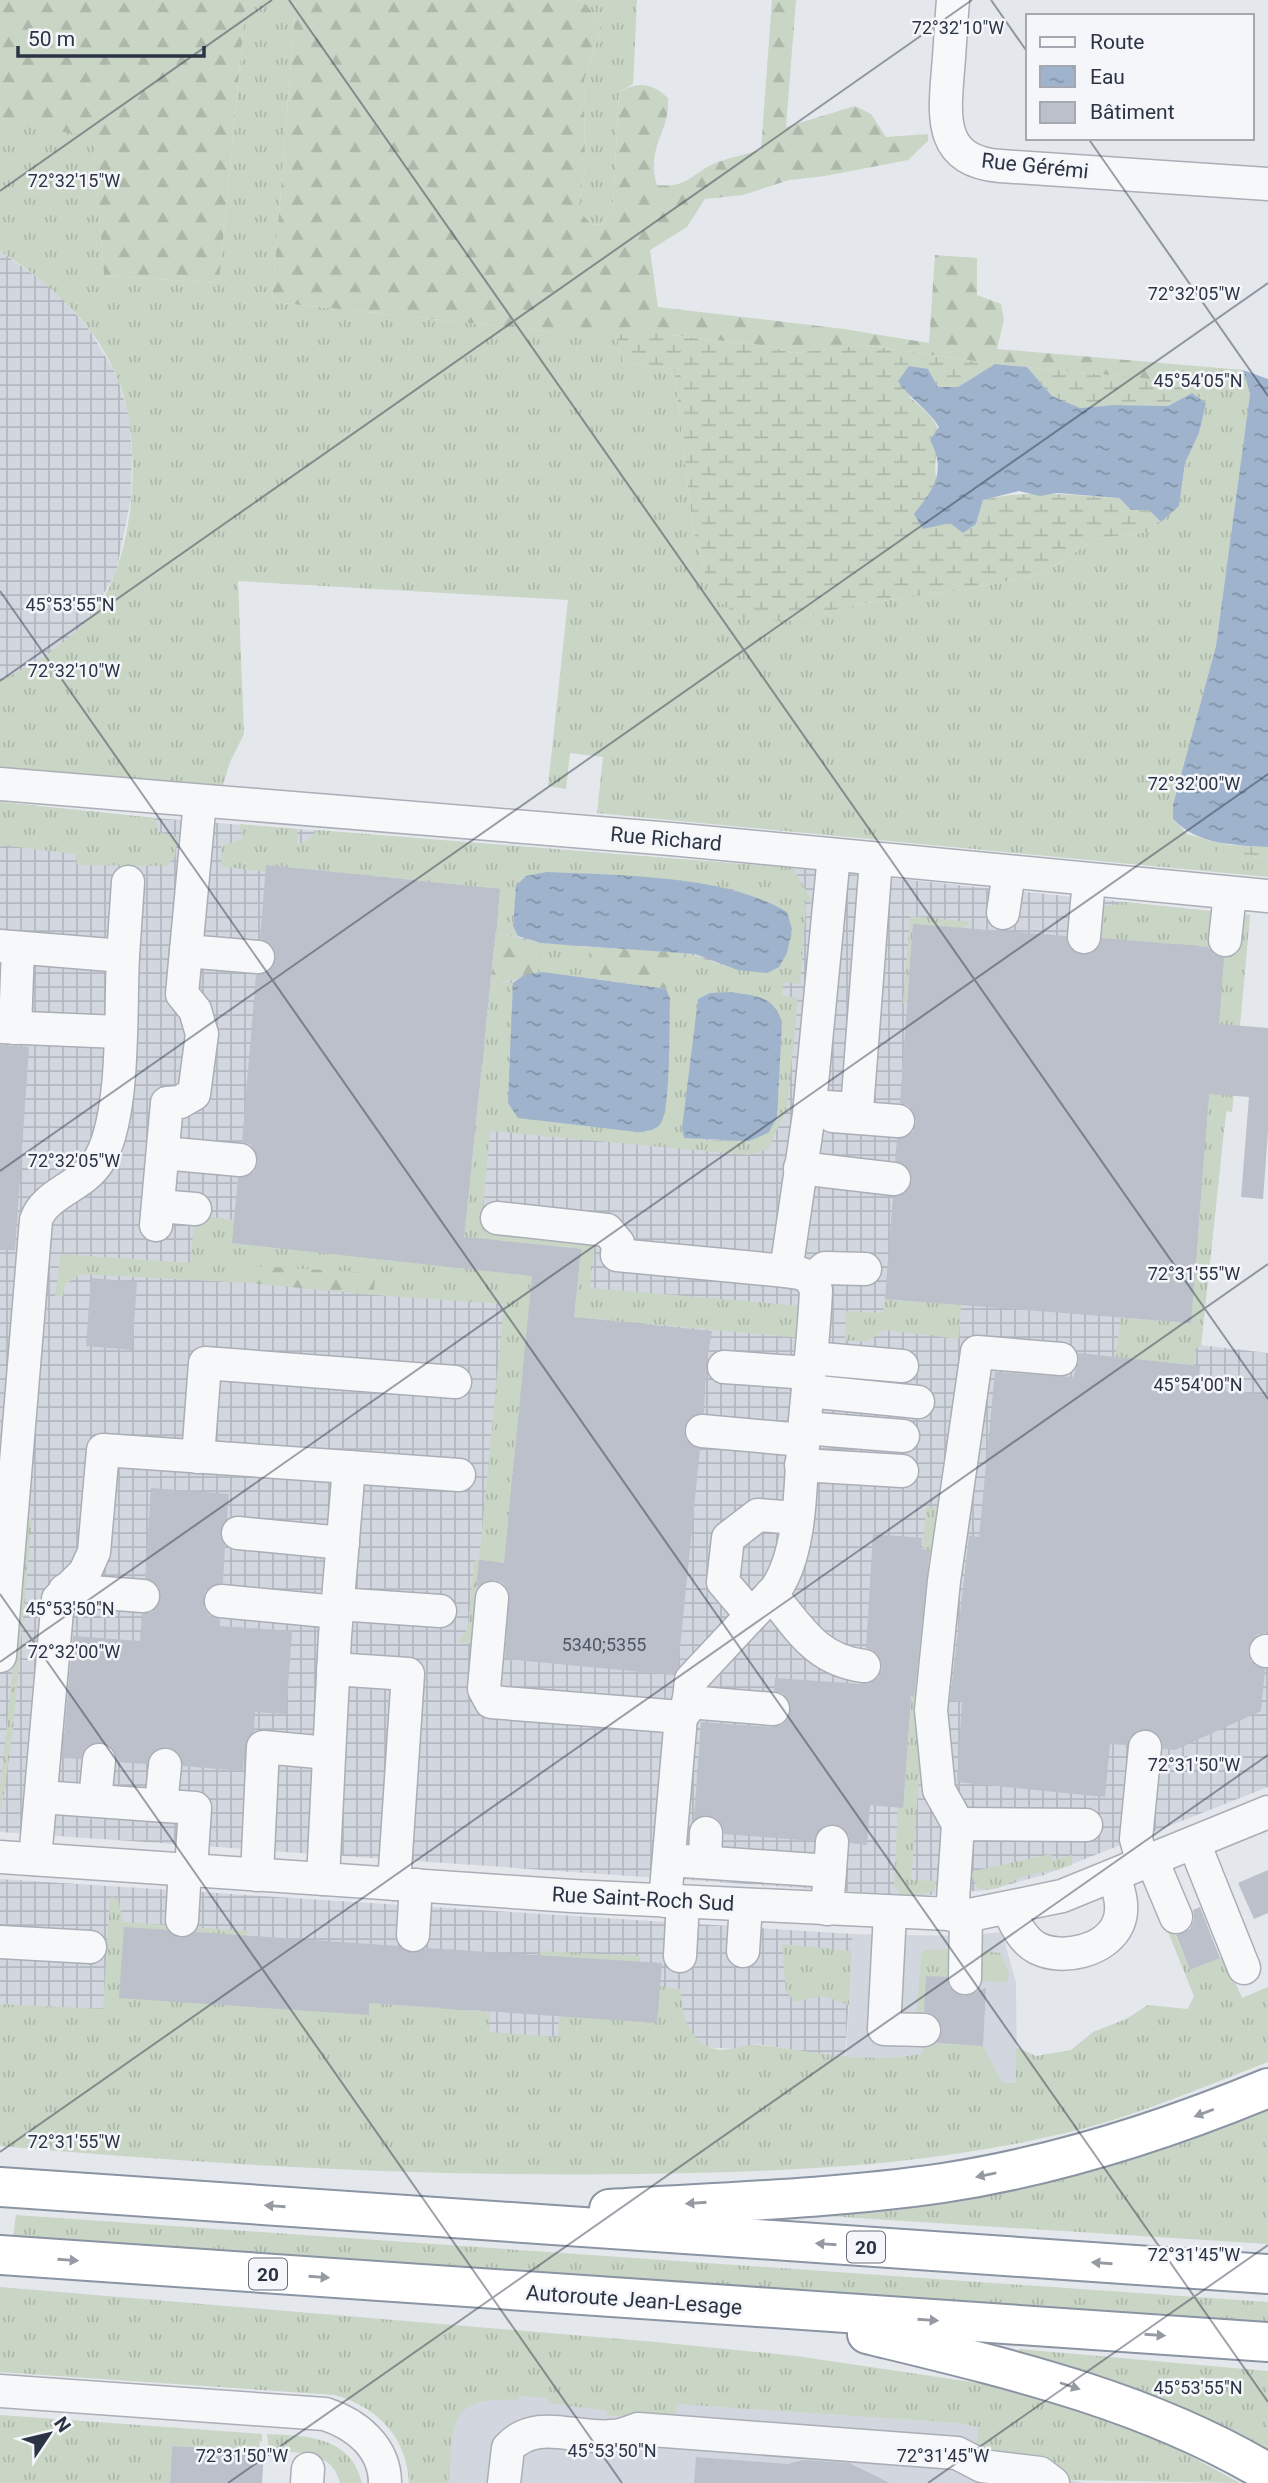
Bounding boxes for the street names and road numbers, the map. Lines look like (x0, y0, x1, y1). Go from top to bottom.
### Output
street label: Rue Gérémi (980, 148, 1090, 184)
street label: Rue Richard (609, 822, 723, 856)
street label: Rue Saint-Roch Sud (551, 1882, 735, 1916)
road number: 20 (847, 2232, 885, 2262)
road number: 20 (249, 2258, 287, 2290)
street label: Autoroute Jean-Lesage (525, 2280, 743, 2320)

